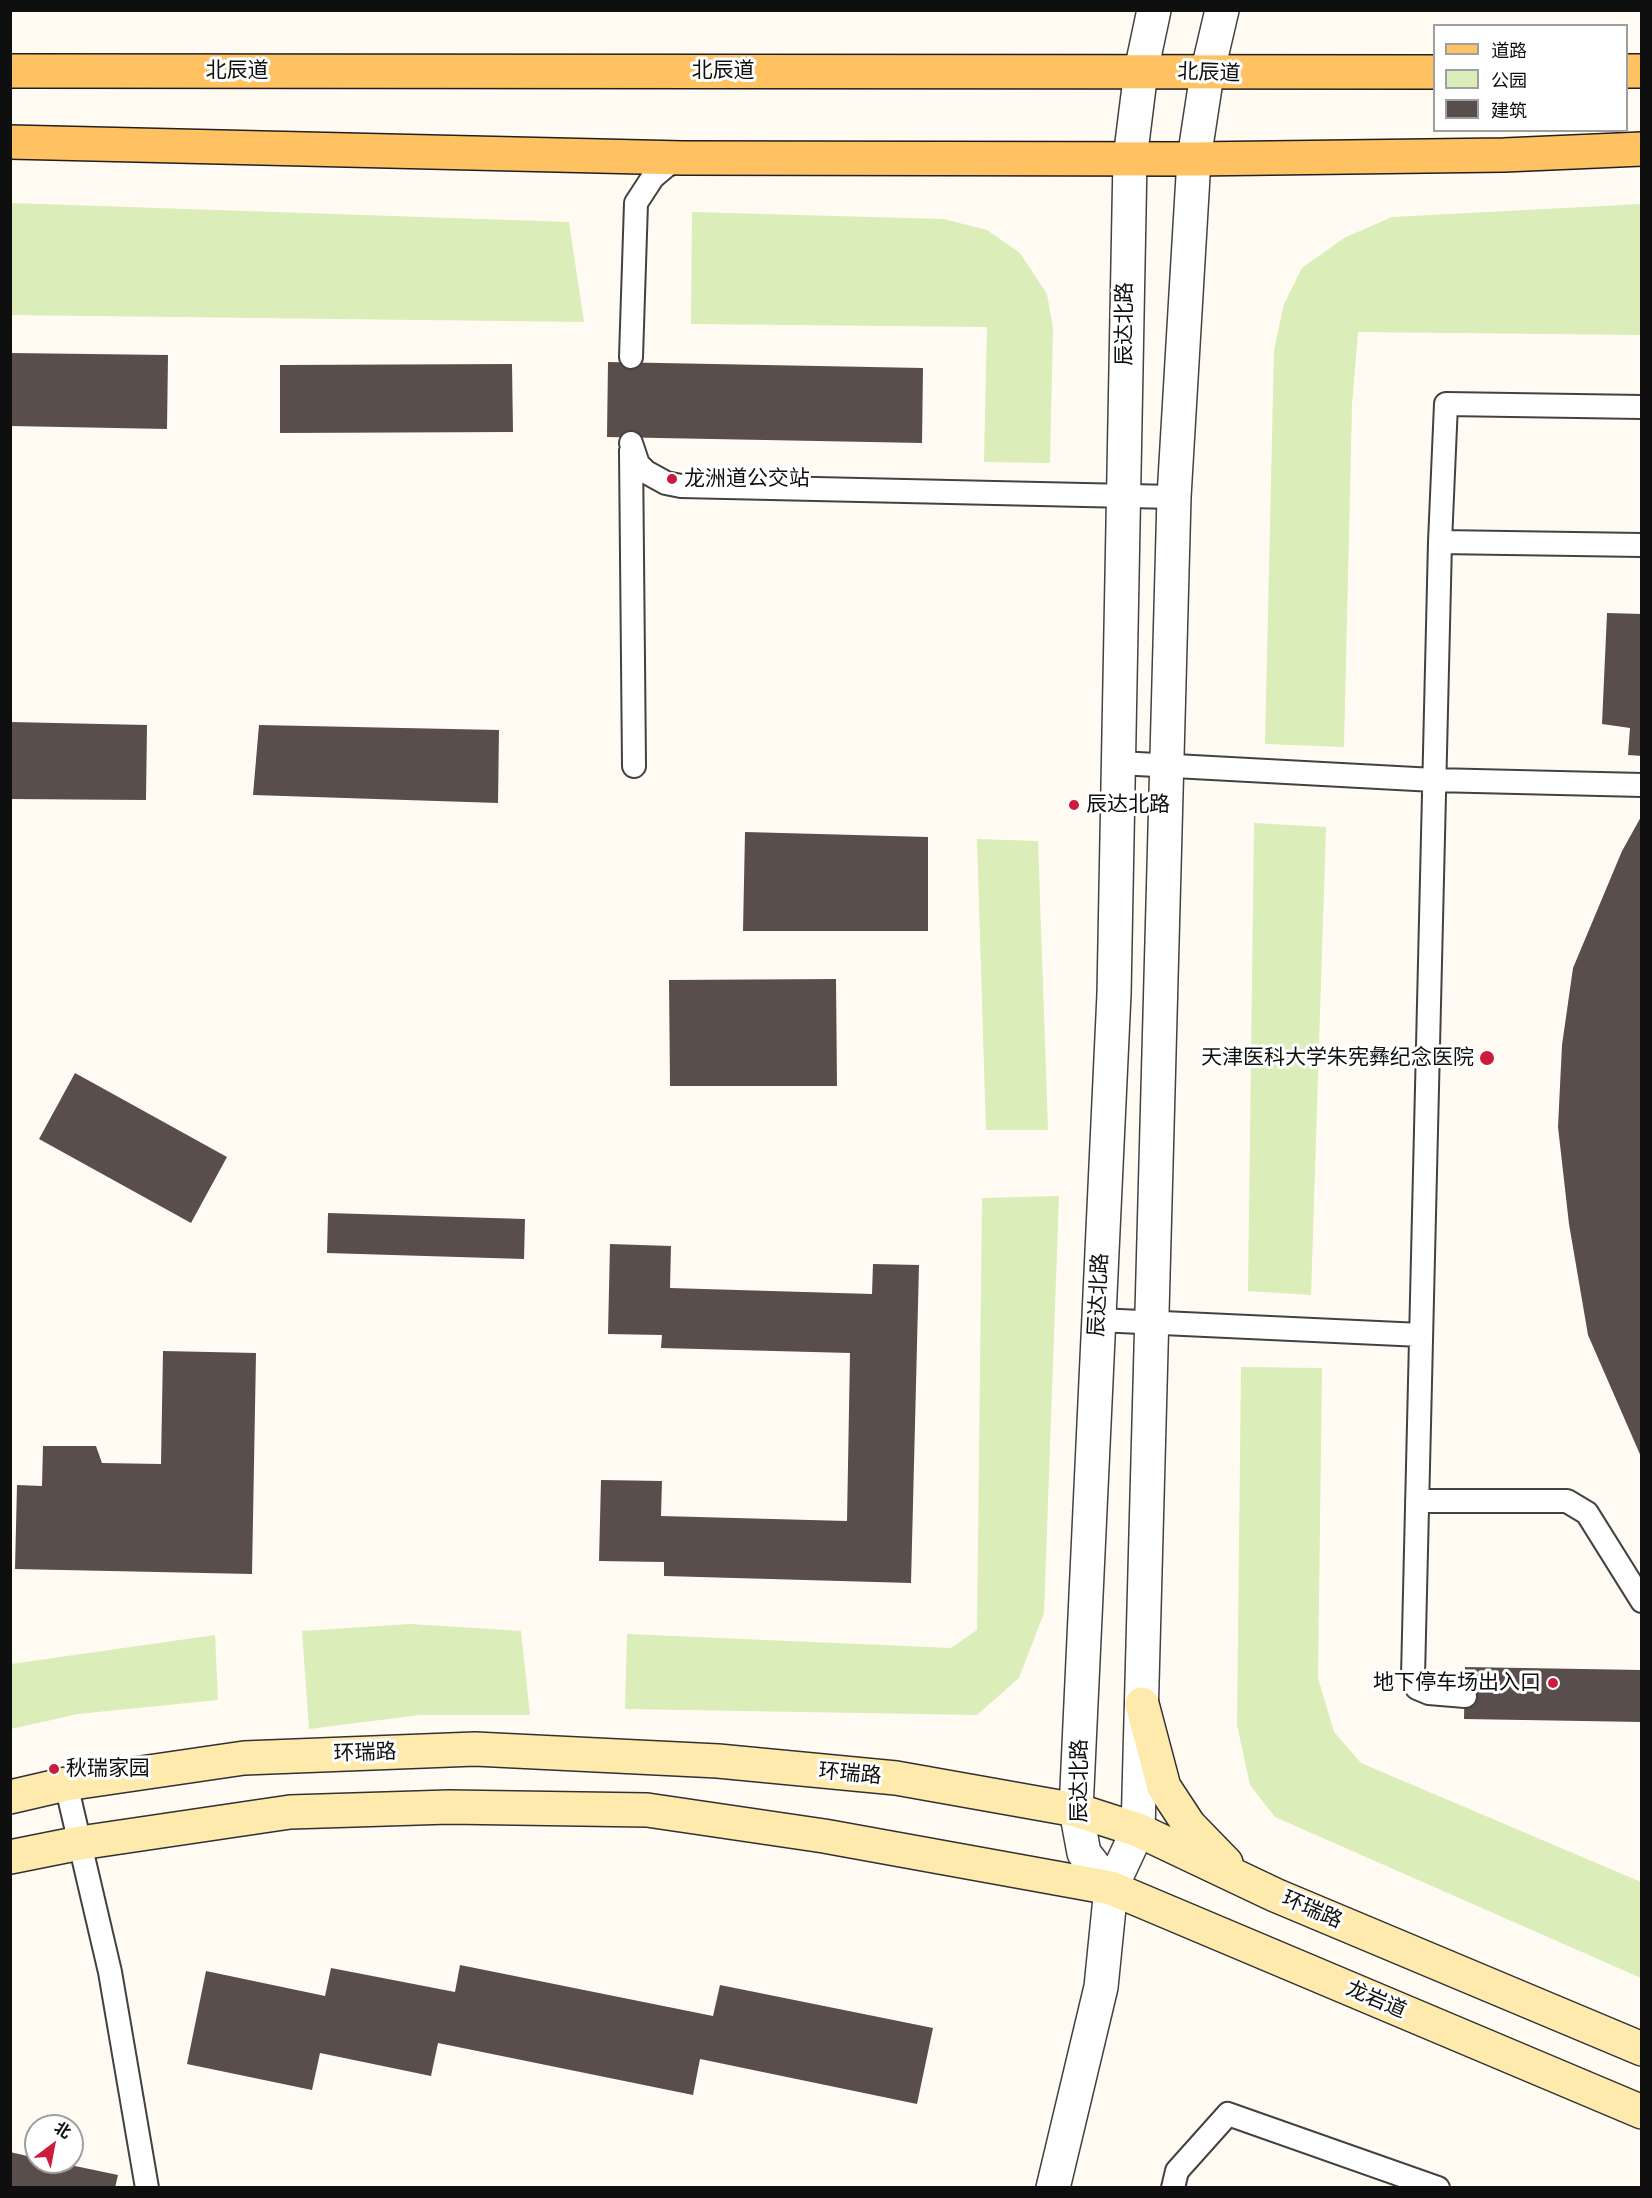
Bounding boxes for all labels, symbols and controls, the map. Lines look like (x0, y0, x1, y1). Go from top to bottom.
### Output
legend (1433, 24, 1628, 132)
text: 道路 (1491, 40, 1527, 62)
street label: 北辰道 (206, 58, 268, 84)
street label: 北辰道 (692, 58, 754, 84)
street label: 北辰道 (1177, 59, 1241, 87)
text: 公园 (1491, 70, 1527, 92)
text: 建筑 (1491, 100, 1527, 122)
street label: 辰达北路 (1112, 282, 1138, 366)
place label: 龙洲道公交站 (684, 466, 810, 492)
marker: 龙洲道公交站 (665, 472, 679, 486)
place label: 辰达北路 (1086, 792, 1170, 818)
marker: 辰达北路 (1067, 798, 1081, 812)
place label: 天津医科大学朱宪彝纪念医院 (1201, 1045, 1474, 1071)
marker: 天津医科大学朱宪彝纪念医院 (1478, 1049, 1496, 1067)
street label: 辰达北路 (1084, 1252, 1114, 1338)
place label: 地下停车场出入口 (1373, 1670, 1541, 1696)
marker: 地下停车场出入口 (1546, 1676, 1560, 1690)
street label: 环瑞路 (333, 1739, 397, 1767)
street label: 辰达北路 (1067, 1739, 1093, 1823)
place label: 秋瑞家园 (66, 1756, 150, 1782)
street label: 环瑞路 (818, 1759, 882, 1789)
marker: 秋瑞家园 (47, 1762, 61, 1776)
street label: 环瑞路 (1278, 1886, 1346, 1934)
street label: 龙岩道 (1342, 1976, 1410, 2024)
north arrow (24, 2114, 84, 2174)
text: 北 (51, 2118, 75, 2142)

